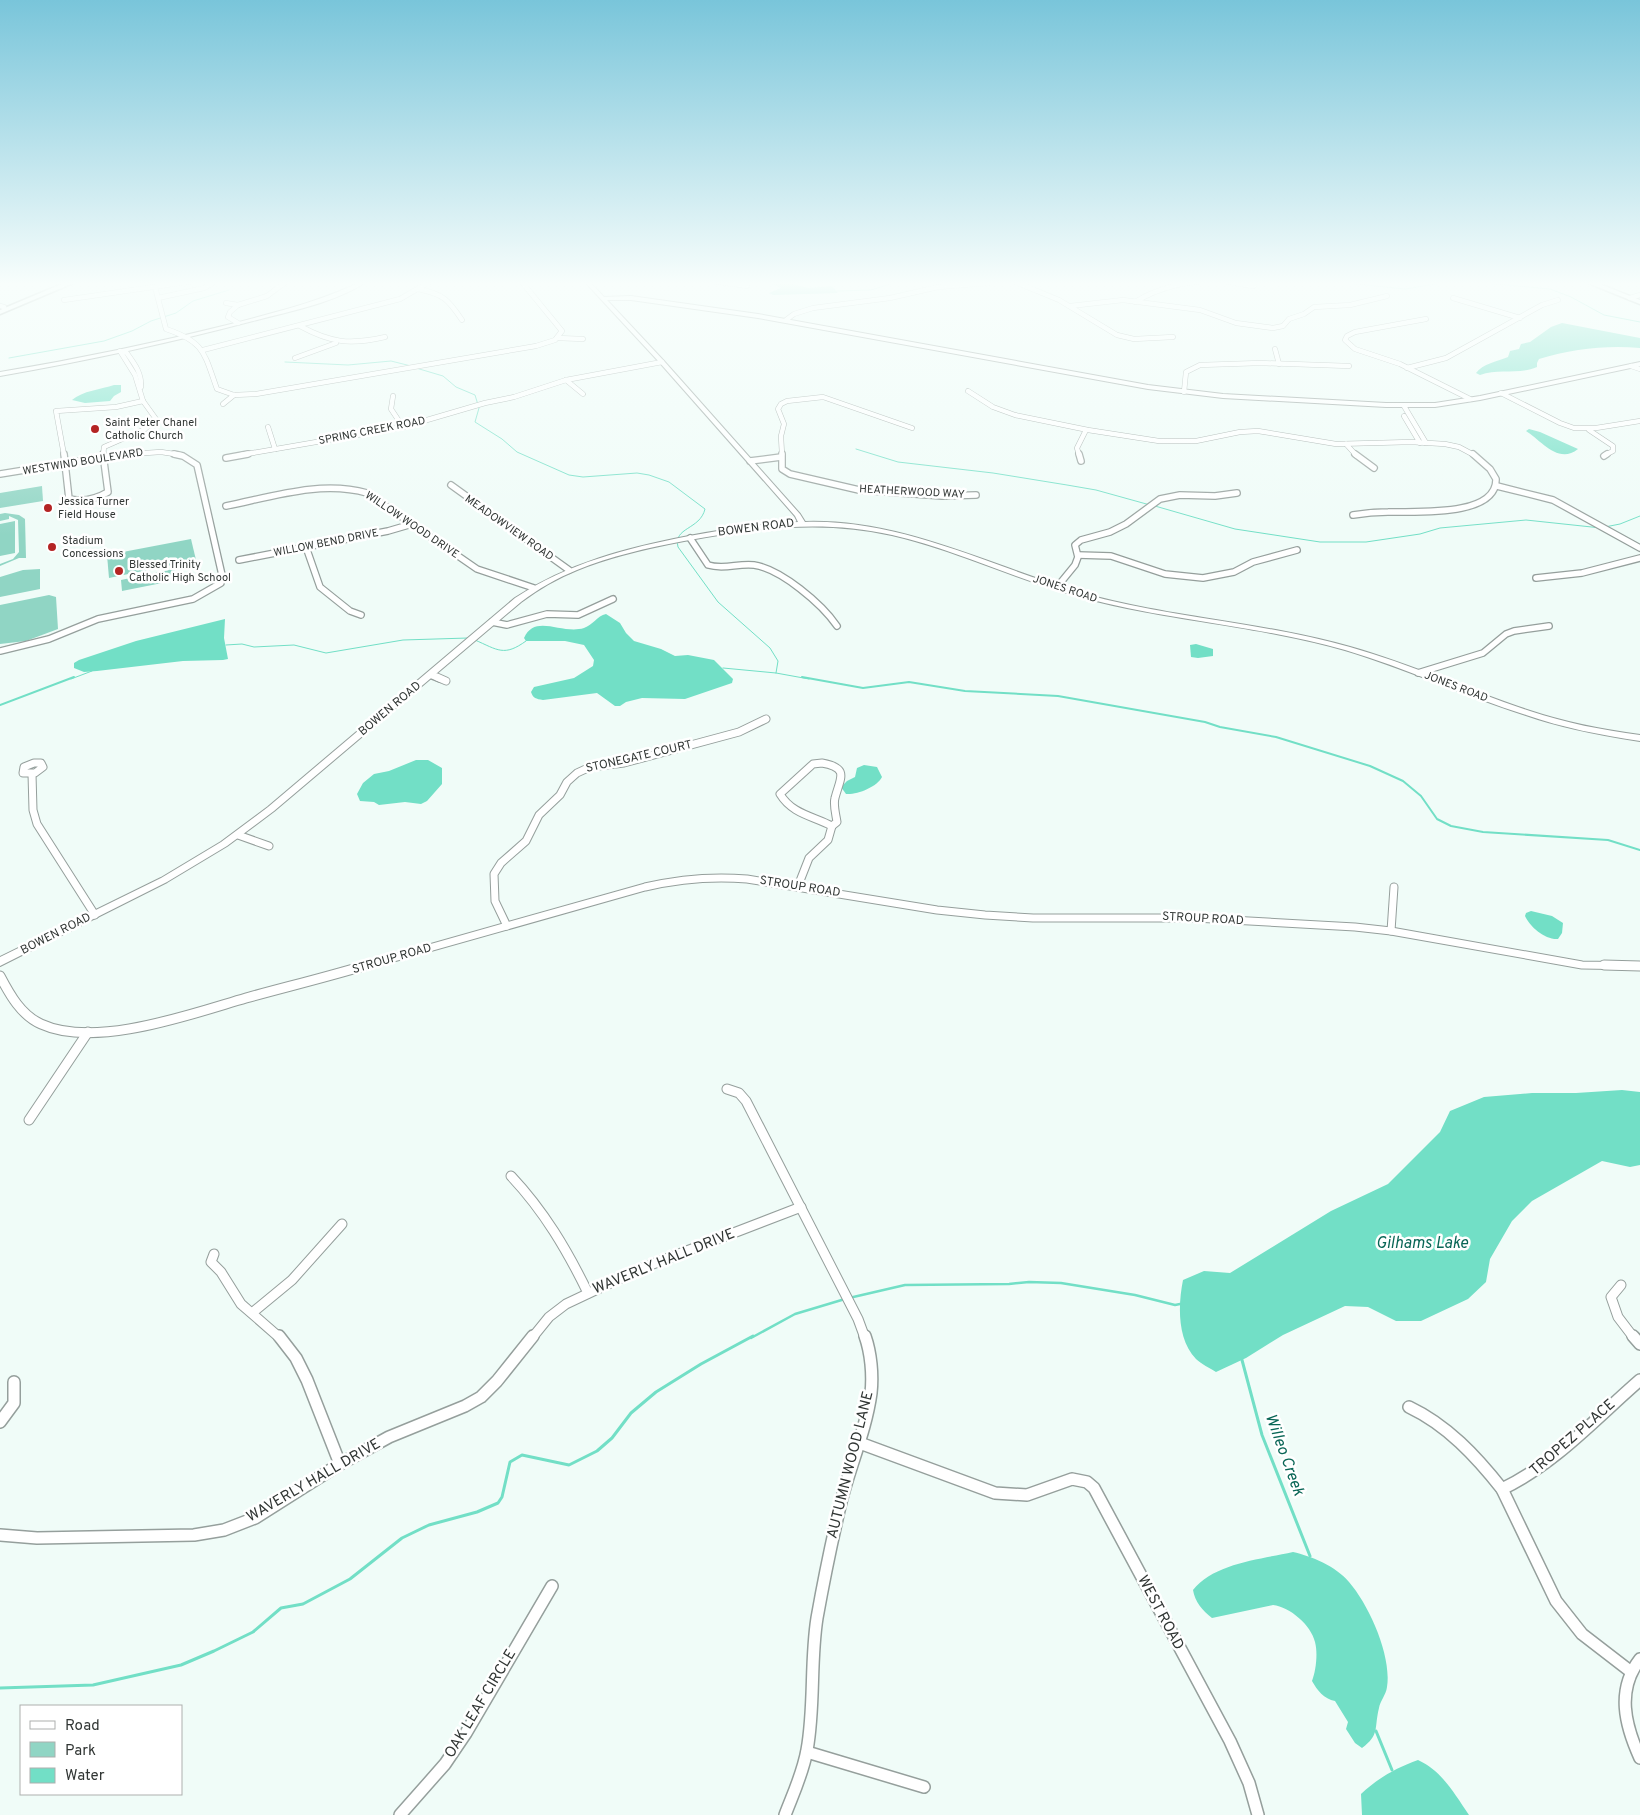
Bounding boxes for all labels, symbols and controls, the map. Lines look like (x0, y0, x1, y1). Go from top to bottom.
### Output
street label: SPRING CREEK ROAD (317, 414, 427, 448)
place label: Saint Peter Chanel Catholic Church (105, 416, 197, 443)
marker: Saint Peter Chanel Catholic Church (89, 423, 101, 435)
street label: WESTWIND BOULEVARD (22, 446, 144, 478)
street label: HEATHERWOOD WAY (859, 482, 965, 502)
street label: WILLOW WOOD DRIVE (362, 488, 462, 562)
street label: MEADOWVIEW ROAD (462, 492, 556, 564)
place label: Jessica Turner Field House (58, 495, 130, 522)
marker: Jessica Turner Field House (42, 502, 54, 514)
street label: BOWEN ROAD (717, 515, 795, 541)
street label: WILLOW BEND DRIVE (272, 526, 380, 560)
place label: Stadium Concessions (62, 534, 124, 561)
marker: Stadium Concessions (46, 541, 58, 553)
place label: Blessed Trinity Catholic High School (129, 558, 231, 585)
marker: Blessed Trinity Catholic High School (113, 565, 125, 577)
street label: JONES ROAD (1031, 572, 1099, 606)
street label: JONES ROAD (1422, 668, 1490, 706)
street label: BOWEN ROAD (355, 678, 425, 740)
street label: STONEGATE COURT (584, 737, 694, 777)
street label: STROUP ROAD (758, 873, 842, 901)
street label: BOWEN ROAD (18, 909, 94, 959)
street label: STROUP ROAD (1162, 909, 1244, 929)
street label: STROUP ROAD (351, 940, 433, 978)
street label: WAVERLY HALL DRIVE (590, 1225, 738, 1299)
water label: Gilhams Lake (1376, 1234, 1469, 1254)
street label: AUTUMN WOOD LANE (824, 1389, 878, 1541)
street label: TROPEZ PLACE (1526, 1396, 1620, 1480)
water label: Willeo Creek (1260, 1411, 1308, 1500)
street label: WAVERLY HALL DRIVE (244, 1435, 384, 1527)
street label: WEST ROAD (1132, 1572, 1188, 1654)
street label: OAK LEAF CIRCLE (441, 1646, 521, 1762)
legend (20, 1705, 182, 1795)
text: Road (65, 1717, 100, 1736)
text: Park (65, 1742, 96, 1761)
text: Water (65, 1767, 105, 1786)

